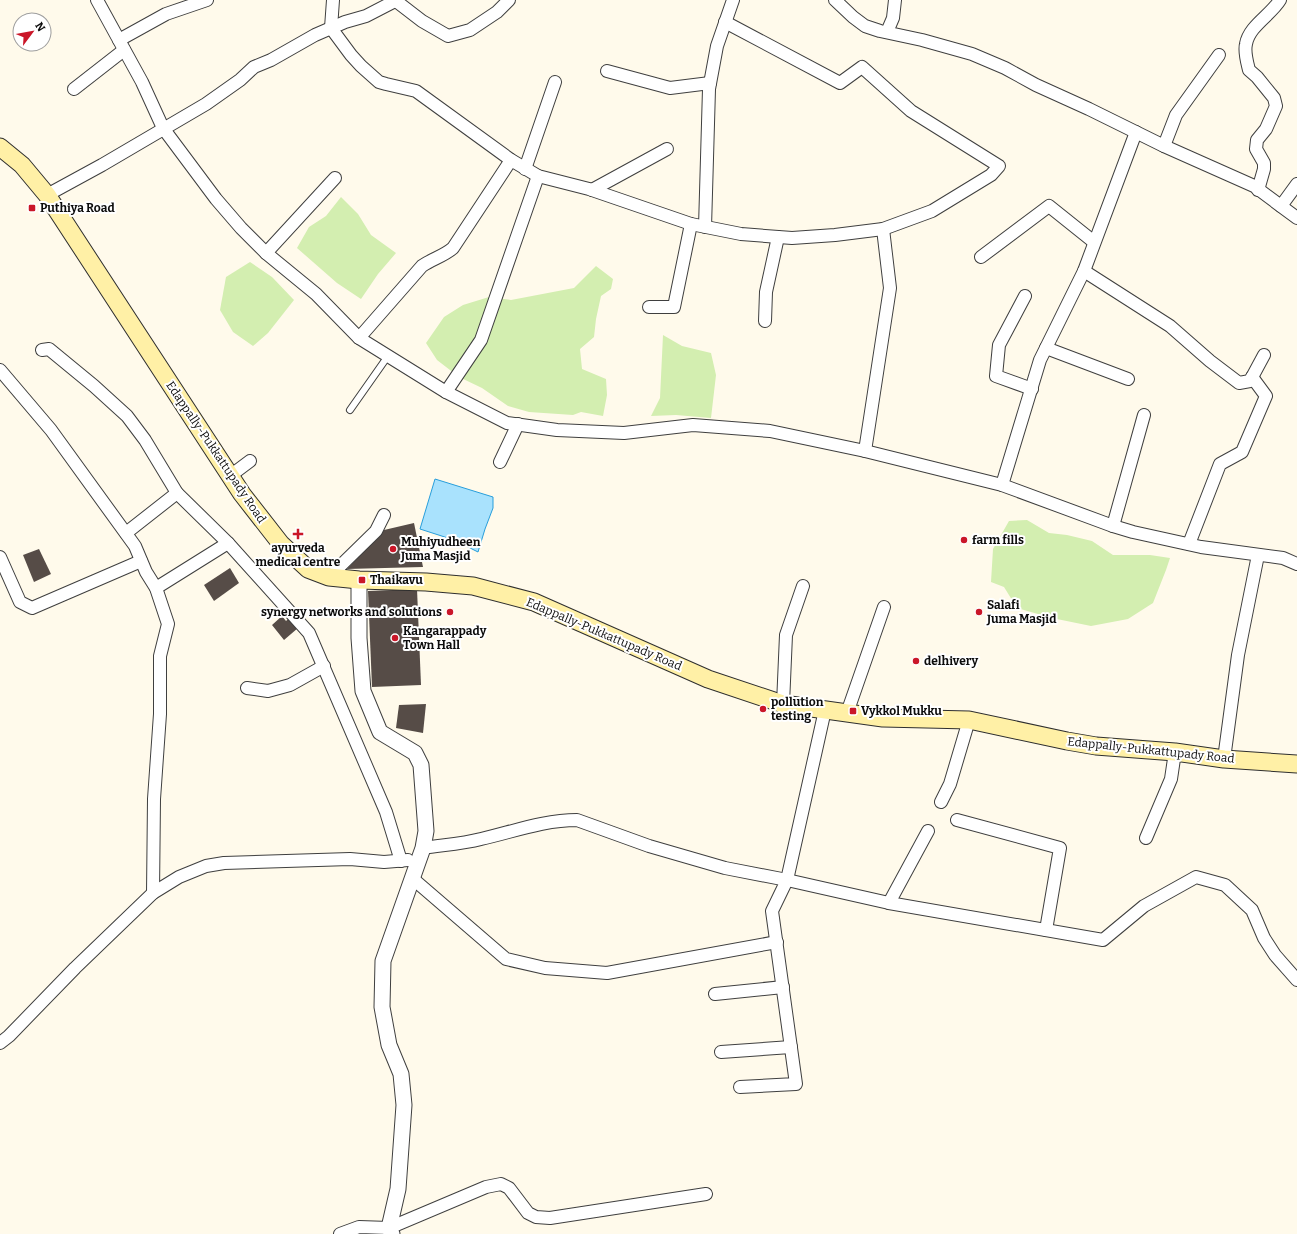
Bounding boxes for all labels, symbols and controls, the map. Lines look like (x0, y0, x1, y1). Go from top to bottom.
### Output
north arrow (12, 12, 52, 52)
text: N (32, 20, 48, 34)
place label: Puthiya Road (40, 201, 116, 215)
marker: Puthiya Road (27, 203, 37, 213)
street label: Edappally-Pukkattupady Road (163, 378, 269, 526)
marker: ayurveda medical centre (293, 529, 303, 539)
place label: farm fills (972, 533, 1024, 547)
place label: Muhiyudheen Juma Masjid (400, 535, 481, 564)
marker: farm fills (959, 535, 969, 545)
place label: ayurveda medical centre (256, 541, 341, 569)
marker: Muhiyudheen Juma Masjid (388, 544, 398, 554)
place label: Thaikavu (370, 573, 423, 587)
marker: Thaikavu (357, 575, 367, 585)
street label: Edappally-Pukkattupady Road (524, 595, 684, 673)
place label: Salafi Juma Masjid (986, 598, 1057, 627)
place label: synergy networks and solutions (261, 605, 442, 619)
marker: synergy networks and solutions (445, 607, 455, 617)
marker: Salafi Juma Masjid (974, 607, 984, 617)
place label: Kangarappady Town Hall (403, 624, 487, 652)
marker: Kangarappady Town Hall (390, 633, 400, 643)
place label: delhivery (924, 654, 979, 668)
marker: delhivery (911, 656, 921, 666)
place label: pollution testing (771, 695, 824, 723)
marker: pollution testing (758, 704, 768, 714)
place label: Vykkol Mukku (861, 704, 942, 718)
marker: Vykkol Mukku (848, 706, 858, 716)
street label: Edappally-Pukkattupady Road (1067, 734, 1235, 766)

